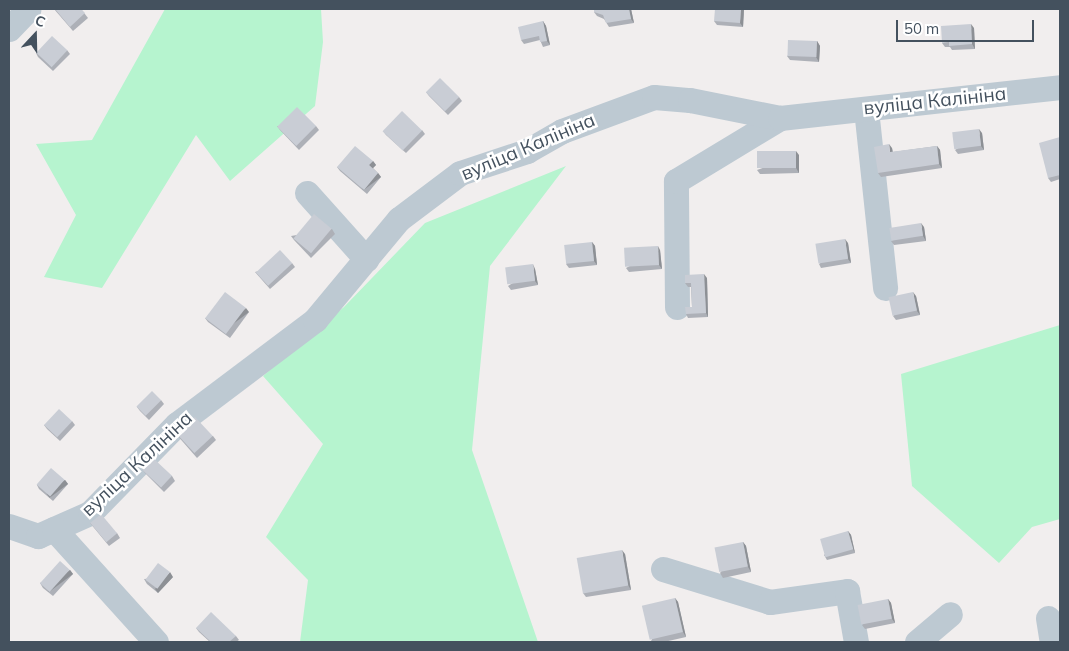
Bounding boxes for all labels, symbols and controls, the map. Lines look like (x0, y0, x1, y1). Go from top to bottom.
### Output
north arrow (10, 10, 60, 60)
scale bar (899, 10, 1036, 42)
text: С (33, 11, 48, 31)
text: 50 m (904, 19, 939, 38)
street label: вуліца Калініна (863, 82, 1007, 120)
street label: вуліца Калініна (458, 109, 598, 185)
street label: вуліца Калініна (77, 407, 197, 521)

